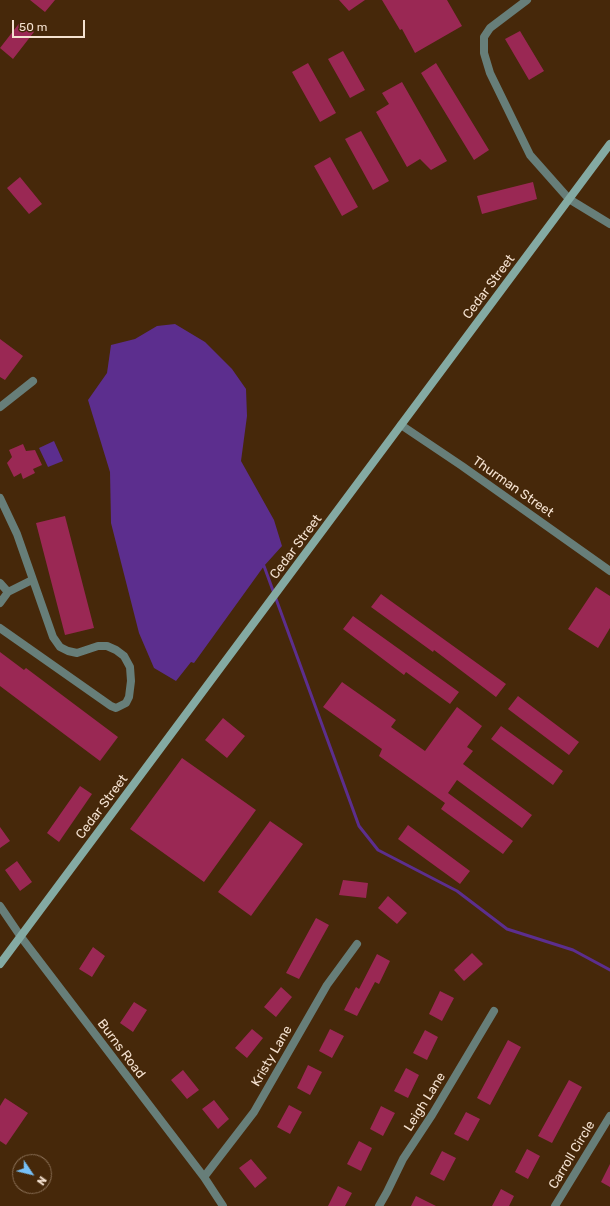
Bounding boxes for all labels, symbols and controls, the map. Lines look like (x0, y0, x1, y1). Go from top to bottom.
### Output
scale bar (14, 12, 87, 38)
text: 50 m (19, 20, 47, 34)
street label: Cedar Street (460, 252, 518, 322)
street label: Thurman Street (469, 453, 557, 521)
street label: Cedar Street (267, 512, 325, 582)
street label: Cedar Street (73, 772, 131, 842)
street label: Burns Road (94, 1016, 148, 1082)
street label: Kristy Lane (248, 1023, 296, 1089)
street label: Leigh Lane (401, 1070, 449, 1134)
street label: Carroll Circle (546, 1118, 598, 1192)
north arrow (12, 1154, 52, 1194)
text: N (34, 1174, 49, 1188)

